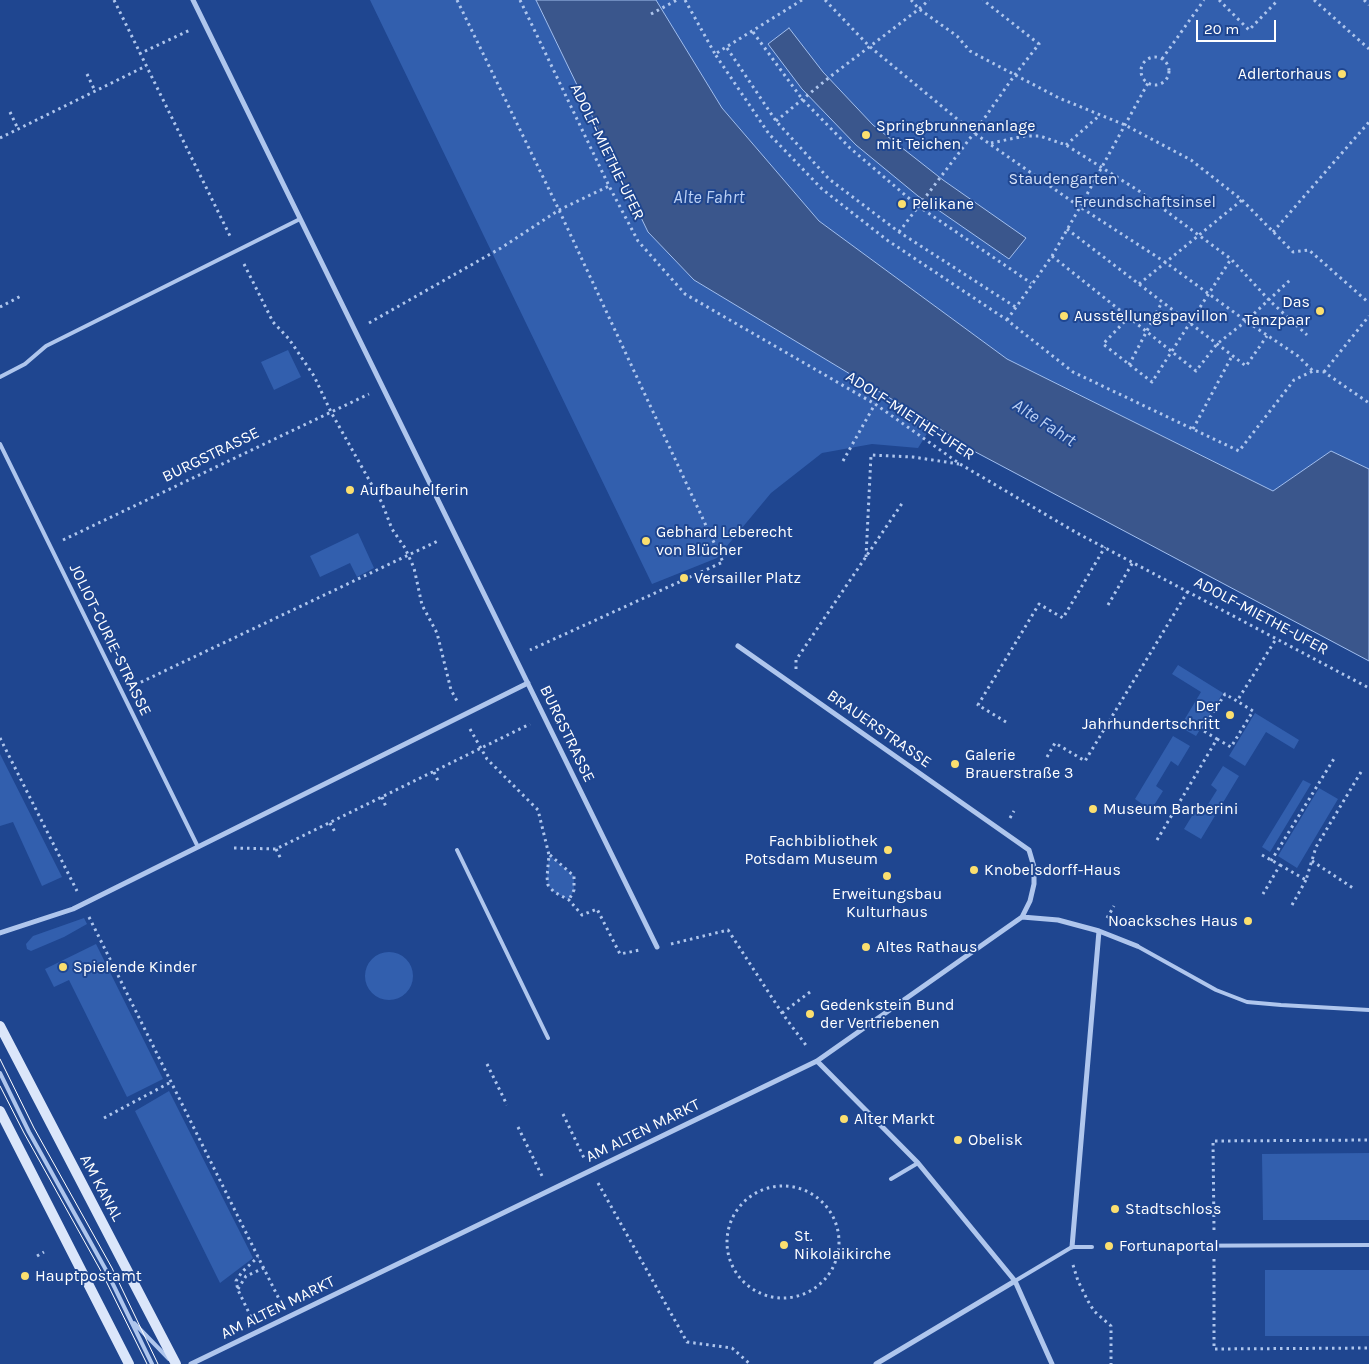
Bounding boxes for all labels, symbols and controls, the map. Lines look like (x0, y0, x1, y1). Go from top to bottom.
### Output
scale bar (1199, 10, 1279, 42)
text: 20 m (1204, 20, 1239, 38)
place label: Adlertorhaus (1238, 64, 1332, 84)
marker: Adlertorhaus (1336, 68, 1348, 80)
street label: ADOLF-MIETHE-UFER (566, 81, 648, 223)
place label: Springbrunnenanlage mit Teichen (876, 116, 1035, 154)
marker: Springbrunnenanlage mit Teichen (860, 129, 872, 141)
park label: Staudengarten (1008, 169, 1118, 189)
water label: Alte Fahrt (673, 187, 745, 209)
park label: Freundschaftsinsel (1074, 192, 1216, 212)
place label: Pelikane (912, 194, 974, 214)
marker: Pelikane (896, 198, 908, 210)
place label: Das Tanzpaar (1245, 292, 1310, 330)
marker: Das Tanzpaar (1314, 305, 1326, 317)
place label: Ausstellungspavillon (1074, 306, 1228, 326)
marker: Ausstellungspavillon (1058, 310, 1070, 322)
street label: ADOLF-MIETHE-UFER (842, 367, 978, 465)
water label: Alte Fahrt (1008, 395, 1080, 451)
street label: BURGSTRASSE (159, 423, 263, 487)
place label: Aufbauhelferin (360, 480, 469, 500)
marker: Aufbauhelferin (344, 484, 356, 496)
place label: Gebhard Leberecht von Blücher (656, 522, 793, 560)
marker: Gebhard Leberecht von Blücher (640, 535, 652, 547)
street label: JOLIOT-CURIE-STRASSE (65, 561, 155, 719)
place label: Versailler Platz (694, 568, 801, 588)
marker: Versailler Platz (678, 572, 690, 584)
street label: ADOLF-MIETHE-UFER (1191, 572, 1331, 660)
street label: BURGSTRASSE (535, 682, 599, 786)
street label: BRAUERSTRASSE (823, 686, 935, 772)
place label: Der Jahrhundertschritt (1082, 696, 1220, 734)
marker: Der Jahrhundertschritt (1224, 709, 1236, 721)
place label: Galerie Brauerstraße 3 (965, 745, 1074, 783)
marker: Galerie Brauerstraße 3 (949, 758, 961, 770)
place label: Museum Barberini (1103, 799, 1239, 819)
marker: Museum Barberini (1087, 803, 1099, 815)
place label: Fachbibliothek Potsdam Museum (744, 831, 878, 869)
marker: Fachbibliothek Potsdam Museum (882, 844, 894, 856)
place label: Knobelsdorff-Haus (984, 860, 1121, 880)
marker: Knobelsdorff-Haus (968, 864, 980, 876)
marker: Erweitungsbau Kulturhaus (881, 870, 893, 882)
place label: Erweitungsbau Kulturhaus (832, 884, 942, 922)
place label: Noacksches Haus (1108, 911, 1238, 931)
marker: Noacksches Haus (1242, 915, 1254, 927)
place label: Altes Rathaus (876, 937, 977, 957)
marker: Altes Rathaus (860, 941, 872, 953)
place label: Spielende Kinder (73, 957, 196, 977)
marker: Spielende Kinder (57, 961, 69, 973)
place label: Gedenkstein Bund der Vertriebenen (820, 995, 955, 1033)
marker: Gedenkstein Bund der Vertriebenen (804, 1008, 816, 1020)
street label: AM ALTEN MARKT (583, 1095, 703, 1167)
place label: Alter Markt (854, 1109, 935, 1129)
marker: Alter Markt (838, 1113, 850, 1125)
place label: Obelisk (968, 1130, 1023, 1150)
marker: Obelisk (952, 1134, 964, 1146)
street label: AM KANAL (75, 1151, 127, 1225)
place label: Stadtschloss (1125, 1199, 1221, 1219)
marker: Stadtschloss (1109, 1203, 1121, 1215)
place label: St. Nikolaikirche (794, 1226, 891, 1264)
place label: Fortunaportal (1119, 1236, 1219, 1256)
marker: St. Nikolaikirche (778, 1239, 790, 1251)
marker: Fortunaportal (1103, 1240, 1115, 1252)
place label: Hauptpostamt (35, 1266, 142, 1286)
marker: Hauptpostamt (19, 1270, 31, 1282)
street label: AM ALTEN MARKT (218, 1272, 338, 1344)

